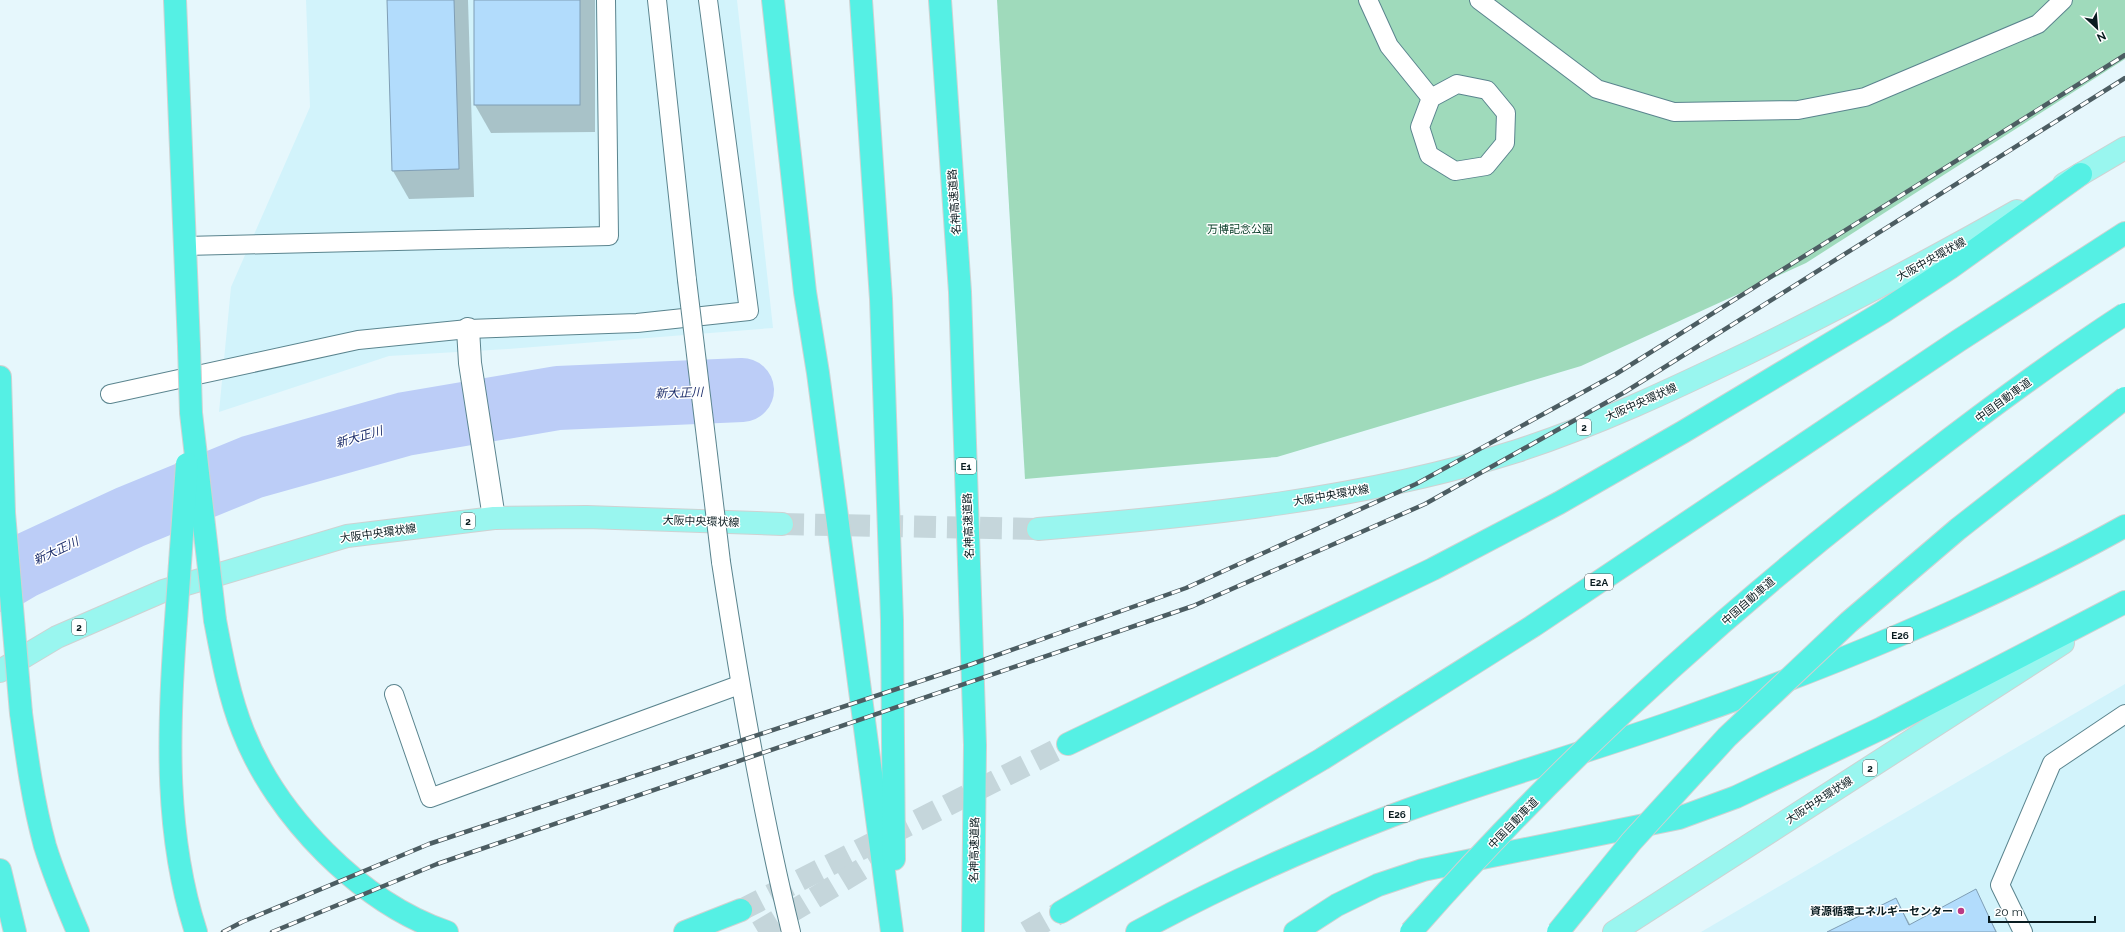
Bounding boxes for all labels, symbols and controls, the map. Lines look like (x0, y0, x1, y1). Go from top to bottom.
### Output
north arrow (2077, 8, 2117, 48)
text: N (2095, 29, 2108, 44)
street label: 名神高速道路 (946, 169, 963, 235)
park label: 万博記念公園 (1207, 223, 1273, 236)
street label: 大阪中央環状線 (1894, 235, 1968, 284)
street label: 中国自動車道 (1973, 376, 2034, 425)
street label: 大阪中央環状線 (1603, 381, 1679, 424)
water label: 新大正川 (655, 385, 705, 401)
road number: 2 (1577, 419, 1591, 435)
water label: 新大正川 (334, 423, 386, 450)
road number: E1 (956, 458, 976, 474)
street label: 大阪中央環状線 (1292, 482, 1370, 509)
street label: 名神高速道路 (961, 493, 976, 559)
road number: 2 (461, 513, 475, 529)
street label: 大阪中央環状線 (662, 514, 740, 529)
street label: 大阪中央環状線 (339, 522, 417, 545)
water label: 新大正川 (31, 534, 83, 567)
road number: E2A (1585, 574, 1613, 590)
street label: 中国自動車道 (1719, 575, 1777, 628)
road number: 2 (72, 619, 86, 635)
road number: E26 (1887, 627, 1913, 643)
road number: 2 (1863, 760, 1877, 776)
street label: 大阪中央環状線 (1783, 774, 1855, 827)
street label: 中国自動車道 (1486, 795, 1541, 852)
road number: E26 (1384, 806, 1410, 822)
street label: 名神高速道路 (967, 817, 982, 883)
scale bar (1989, 898, 2095, 924)
place label: 資源循環エネルギーセンター (1810, 905, 1953, 918)
text: 20 m (1995, 905, 2023, 919)
marker: 資源循環エネルギーセンター (1956, 906, 1966, 916)

